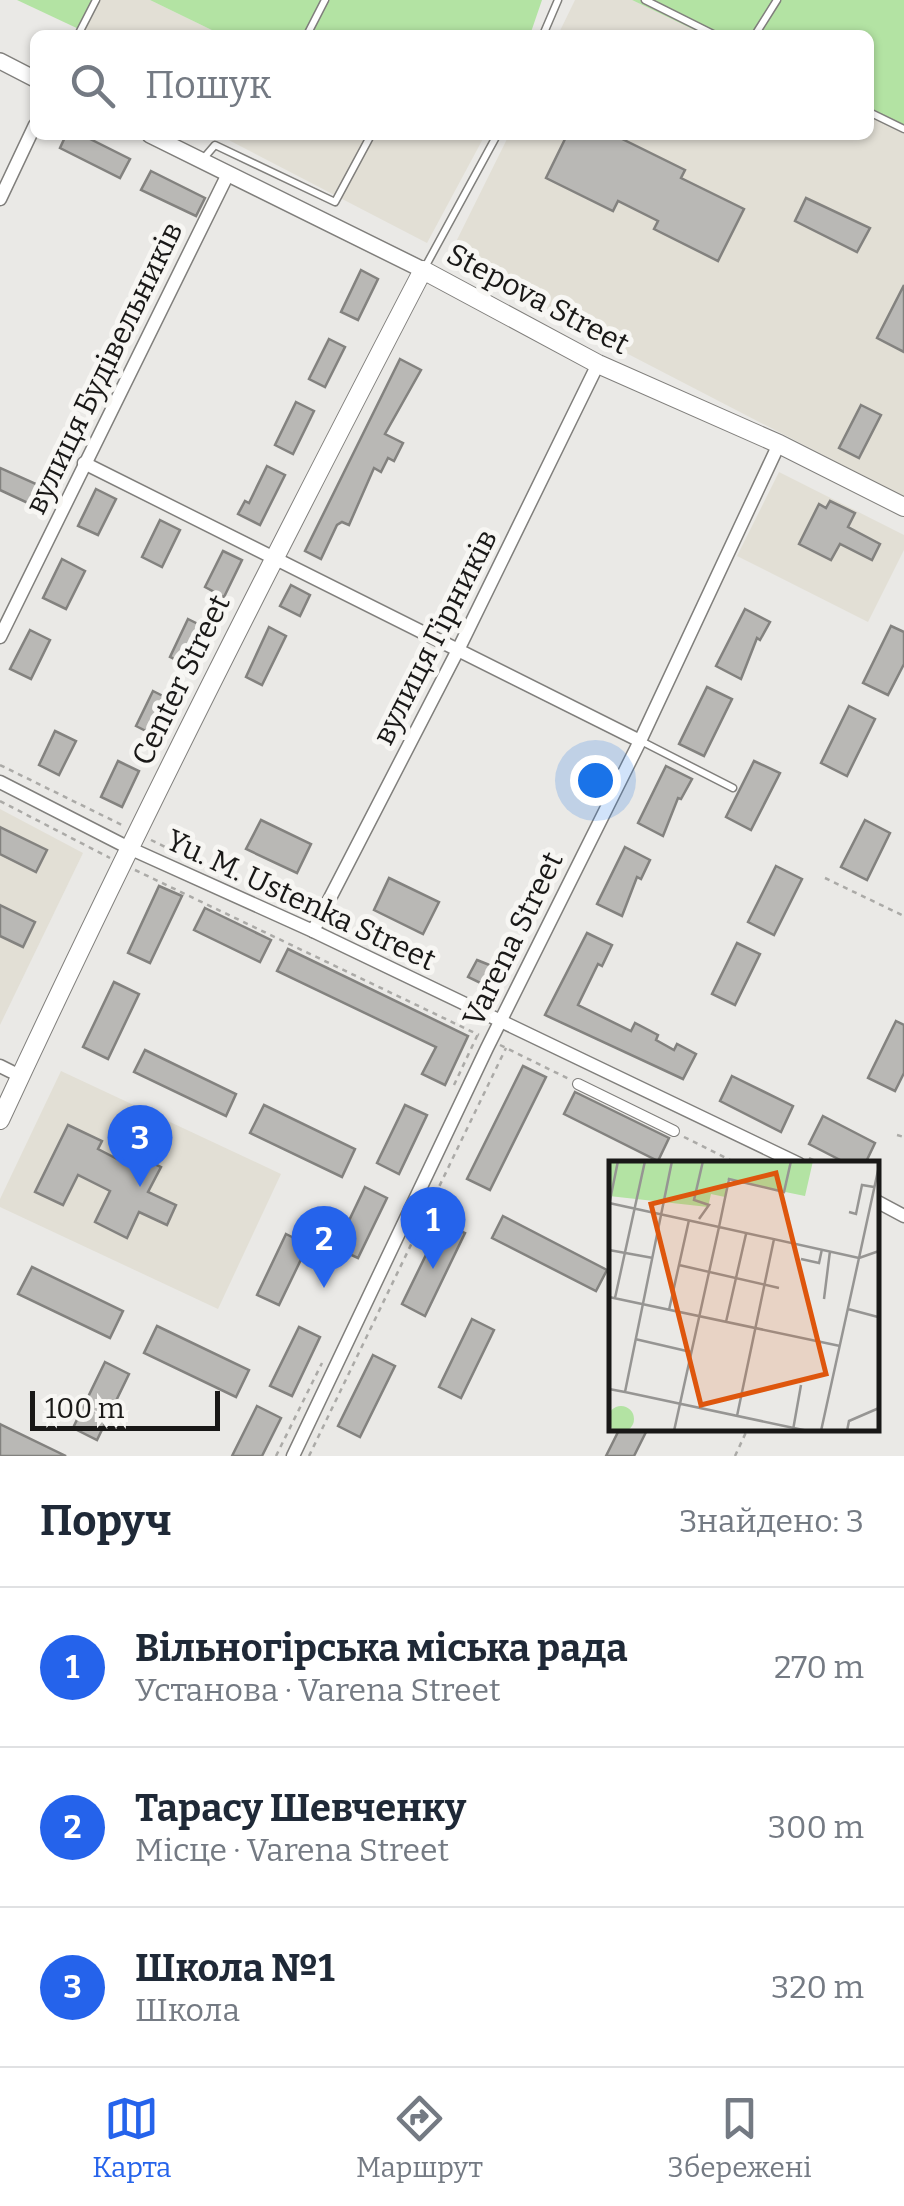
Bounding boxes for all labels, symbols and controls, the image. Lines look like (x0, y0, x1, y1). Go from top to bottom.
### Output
search box (30, 30, 874, 140)
icon: search (65, 58, 120, 113)
text: Пошук (145, 62, 271, 108)
street label: вулиця Будівельників (18, 216, 190, 520)
street label: Stepova Street (441, 236, 635, 362)
street label: вулиця Гірників (365, 523, 505, 751)
street label: Center Street (124, 589, 238, 771)
your location (570, 755, 621, 806)
street label: Yu. M. Ustenka Street (161, 822, 442, 978)
street label: Varena Street (455, 846, 571, 1032)
pin: 3 (108, 1104, 172, 1187)
inset map (609, 1161, 879, 1431)
pin: 1 (400, 1186, 466, 1269)
pin: 2 (292, 1206, 356, 1288)
scale bar (30, 1386, 220, 1430)
text: 100 m (45, 1392, 125, 1425)
text: Поруч (40, 1496, 172, 1546)
text: Знайдено: 3 (679, 1502, 864, 1540)
text: Вільногірська міська рада (135, 1625, 628, 1671)
text: 1 (66, 1648, 79, 1686)
text: 270 m (774, 1648, 864, 1686)
text: Установа · Varena Street (135, 1671, 501, 1709)
text: Тарасу Шевченку (135, 1785, 466, 1831)
text: 2 (63, 1808, 82, 1846)
text: 300 m (768, 1808, 864, 1846)
text: Місце · Varena Street (135, 1831, 449, 1869)
text: Школа №1 (135, 1945, 335, 1991)
text: 3 (63, 1968, 82, 2006)
text: 320 m (771, 1968, 864, 2006)
text: Школа (135, 1991, 240, 2029)
tab: Карта (92, 2091, 171, 2184)
tab: Маршрут (356, 2091, 483, 2184)
tab: Збережені (668, 2091, 812, 2184)

